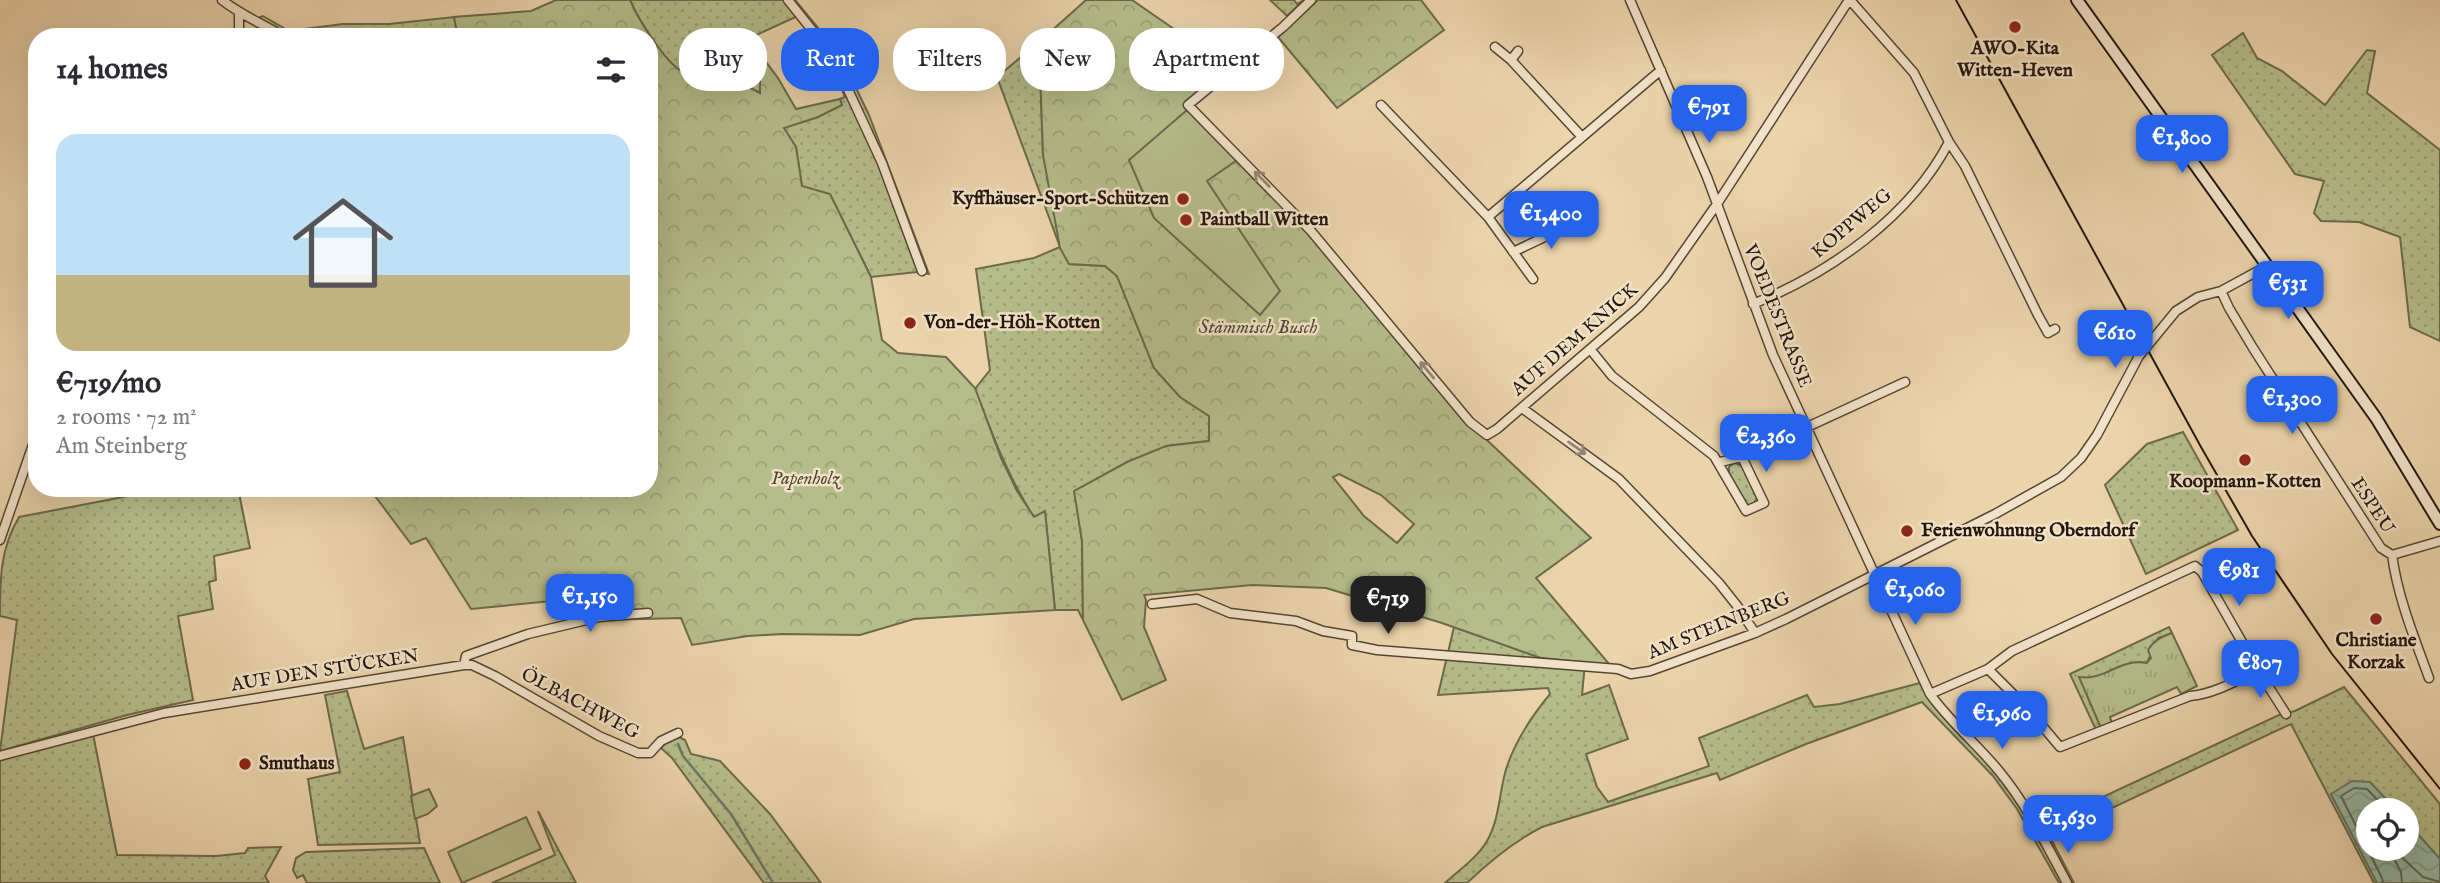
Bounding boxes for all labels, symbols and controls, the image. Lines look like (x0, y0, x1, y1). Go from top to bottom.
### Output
marker: AWO-Kita Witten-Heven (2007, 19, 2023, 35)
chip: Buy (679, 28, 767, 91)
chip: Rent (781, 28, 879, 91)
chip: Filters (893, 28, 1006, 91)
chip: New (1020, 28, 1115, 91)
chip: Apartment (1129, 28, 1284, 91)
place label: AWO-Kita Witten-Heven (1956, 37, 2073, 83)
text: 14 homes (56, 51, 168, 89)
icon: filters (592, 51, 630, 89)
pin: €791 (1668, 86, 1750, 145)
text: €791 (1688, 93, 1730, 122)
pin: €1,800 (2125, 116, 2239, 175)
text: €1,800 (2152, 123, 2212, 152)
one-way arrow (1253, 171, 1270, 188)
icon: home (280, 180, 406, 306)
street label: KOPPWEG (1807, 184, 1897, 264)
place label: Kyffhäuser-Sport-Schützen (952, 187, 1169, 211)
marker: Kyffhäuser-Sport-Schützen (1175, 191, 1191, 207)
pin: €1,400 (1494, 191, 1608, 251)
text: €1,400 (1520, 199, 1582, 228)
place label: Paintball Witten (1200, 208, 1329, 232)
marker: Paintball Witten (1178, 212, 1194, 228)
street label: VOEDESTRASSE (1737, 240, 1817, 391)
pin: €531 (2247, 262, 2329, 321)
text: €531 (2269, 269, 2307, 298)
street label: AUF DEM KNICK (1506, 278, 1643, 402)
pin: €610 (2074, 310, 2156, 370)
place label: Von-der-Höh-Kotten (923, 311, 1100, 335)
marker: Von-der-Höh-Kotten (902, 315, 918, 331)
park label: Stämmisch Busch (1199, 316, 1317, 340)
text: €610 (2094, 318, 2136, 347)
one-way arrow (1419, 361, 1434, 379)
text: €719/mo (56, 365, 161, 403)
pin: €1,300 (2235, 376, 2349, 436)
text: €1,300 (2262, 384, 2322, 413)
text: 2 rooms · 72 m² (56, 403, 197, 432)
pin: €2,360 (1709, 414, 1823, 474)
text: €2,360 (1736, 422, 1796, 451)
text: Am Steinberg (56, 432, 187, 461)
one-way arrow (1567, 441, 1586, 455)
marker: Koopmann-Kotten (2237, 452, 2253, 468)
park label: Papenholz (771, 467, 841, 491)
place label: Koopmann-Kotten (2169, 470, 2321, 494)
street label: ESPEU (2345, 473, 2400, 540)
place label: Ferienwohnung Oberndorf (1921, 519, 2138, 543)
marker: Ferienwohnung Oberndorf (1899, 523, 1915, 539)
pin: €981 (2198, 548, 2280, 608)
text: €981 (2218, 556, 2260, 585)
pin: €1,060 (1858, 568, 1972, 627)
pin: €1,150 (533, 574, 647, 634)
text: €1,060 (1885, 575, 1945, 604)
pin: €719 (1347, 576, 1429, 636)
text: €1,150 (562, 582, 618, 611)
text: €719 (1367, 584, 1409, 613)
street label: AM STEINBERG (1644, 587, 1794, 666)
marker: Christiane Korzak (2368, 611, 2384, 627)
place label: Christiane Korzak (2335, 629, 2417, 675)
pin: €807 (2219, 640, 2301, 700)
street label: AUF DEN STÜCKEN (228, 644, 421, 698)
text: €807 (2238, 648, 2282, 677)
street label: ÖLBACHWEG (517, 663, 643, 745)
pin: €1,960 (1945, 692, 2059, 751)
text: €1,960 (1972, 699, 2032, 728)
place label: Smuthaus (259, 752, 335, 776)
marker: Smuthaus (237, 756, 253, 772)
pin: €1,630 (2011, 796, 2125, 855)
map controls (2356, 798, 2419, 861)
button: locate (2356, 798, 2419, 861)
text: €1,630 (2039, 803, 2097, 832)

